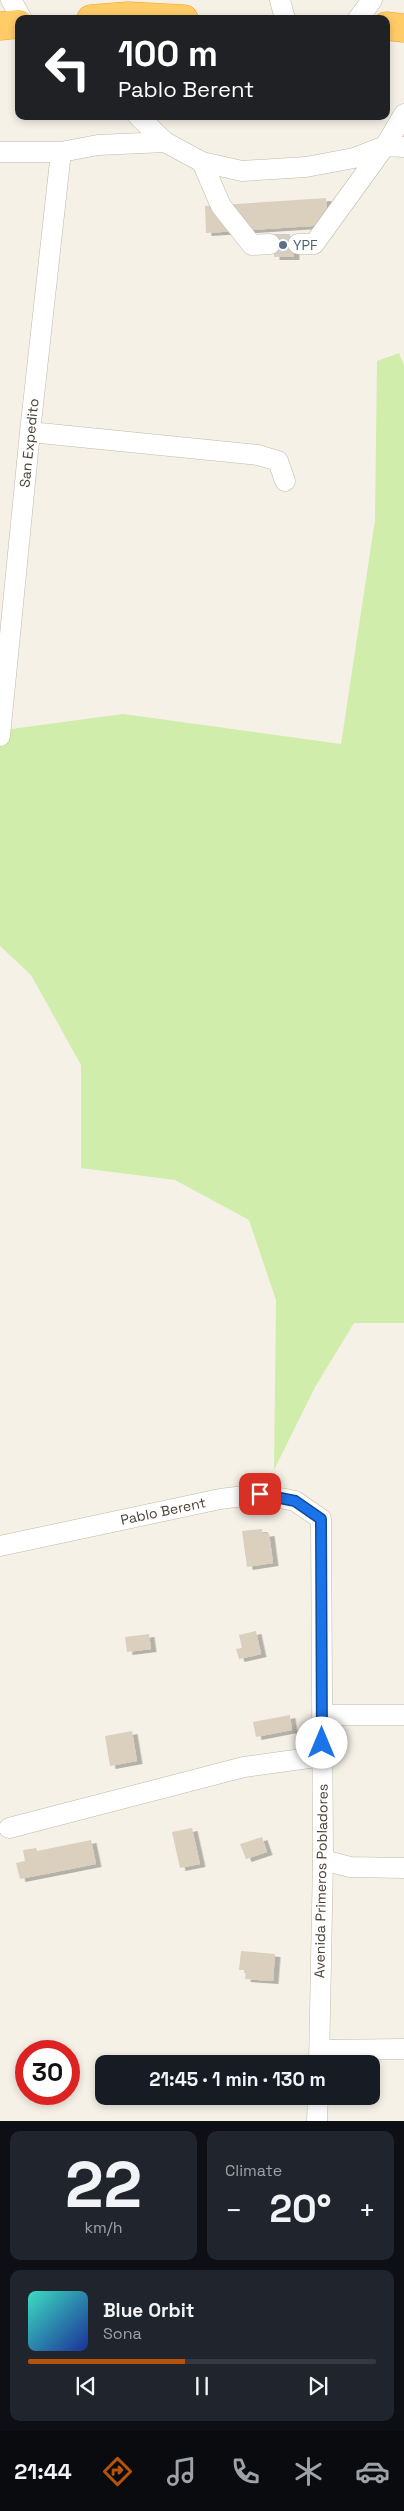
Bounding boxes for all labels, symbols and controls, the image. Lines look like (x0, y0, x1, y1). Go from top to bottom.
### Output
text: 100 m (118, 32, 218, 76)
icon: left (35, 35, 100, 100)
text: Pablo Berent (118, 75, 254, 103)
place label: YPF (293, 236, 318, 254)
marker: YPF (277, 239, 289, 251)
street label: San Expedito (15, 398, 43, 488)
pin (239, 1473, 281, 1515)
icon: arrive (246, 1480, 274, 1508)
street label: Pablo Berent (119, 1493, 207, 1529)
position arrow (295, 1716, 347, 1768)
street label: Avenida Primeros Pobladores (310, 1784, 332, 1978)
speed limit sign: 30 (15, 2040, 80, 2105)
text: 21:45 · 1 min · 130 m (149, 2067, 326, 2092)
text: 22 (65, 2143, 142, 2226)
text: Climate (225, 2160, 282, 2181)
text: 20° (269, 2185, 332, 2233)
text: − (225, 2192, 242, 2228)
text: + (359, 2192, 376, 2228)
text: km/h (84, 2217, 123, 2238)
text: Blue Orbit (103, 2298, 194, 2323)
text: Sona (103, 2323, 142, 2344)
icon: previous (72, 2372, 100, 2400)
icon: pause (188, 2372, 216, 2400)
icon: next (304, 2372, 332, 2400)
icon: directions (100, 2454, 135, 2489)
icon: music (164, 2454, 199, 2489)
icon: phone (228, 2454, 263, 2489)
icon: climate (291, 2454, 326, 2489)
icon: car (355, 2454, 390, 2489)
text: 21:44 (14, 2457, 72, 2485)

